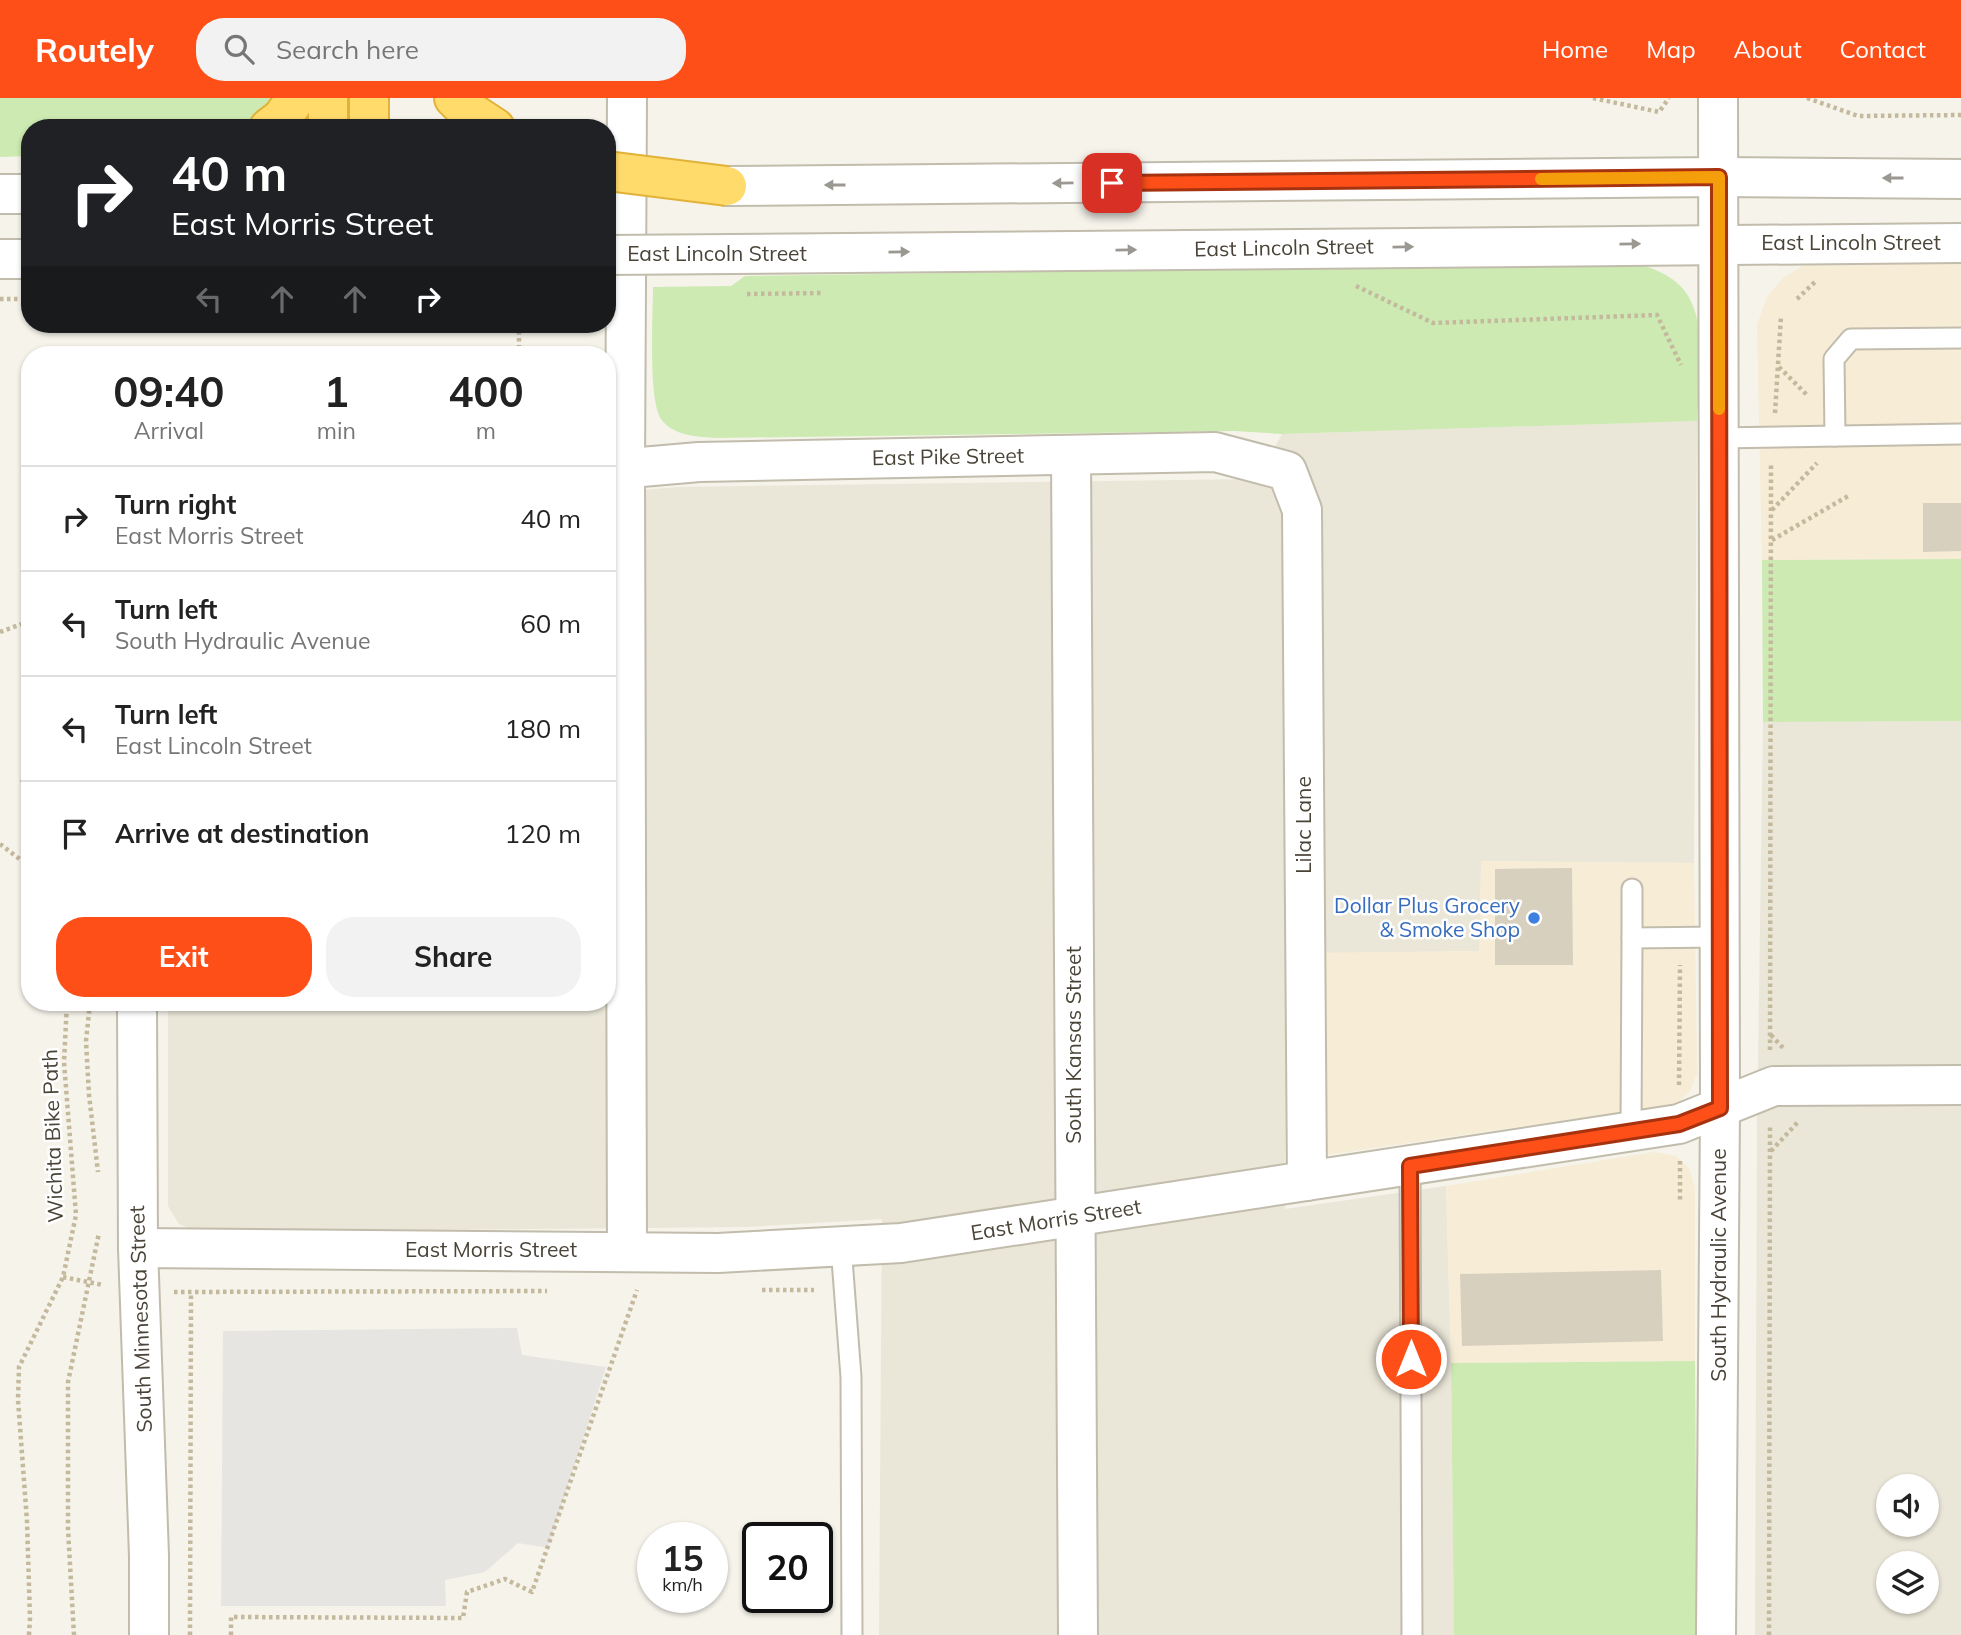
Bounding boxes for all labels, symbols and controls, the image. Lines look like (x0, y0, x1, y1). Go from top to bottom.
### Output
search box (196, 18, 686, 81)
text: Routely (35, 29, 154, 70)
icon: search (220, 30, 258, 68)
text: Search here (276, 33, 419, 66)
text: Home (1542, 34, 1608, 64)
text: Map (1646, 34, 1696, 64)
text: About (1734, 34, 1802, 64)
text: Contact (1840, 34, 1926, 64)
text: 40 m (171, 142, 287, 203)
icon: right (56, 147, 147, 238)
pin (1082, 153, 1142, 213)
icon: arrive (1093, 164, 1131, 202)
one-way arrow (1882, 172, 1904, 184)
one-way arrow (1051, 178, 1073, 189)
one-way arrow (824, 179, 846, 191)
text: East Morris Street (171, 203, 433, 243)
street label: East Lincoln Street (1761, 229, 1941, 255)
street label: East Lincoln Street (1194, 232, 1374, 262)
one-way arrow (1619, 239, 1641, 250)
street label: East Lincoln Street (627, 240, 807, 266)
one-way arrow (1392, 241, 1414, 253)
one-way arrow (1115, 244, 1137, 256)
one-way arrow (888, 247, 910, 258)
icon: left (190, 280, 228, 318)
icon: ahead (263, 280, 301, 318)
icon: ahead (336, 280, 374, 318)
icon: right (409, 280, 447, 318)
text: 09:40 (113, 365, 224, 418)
text: 1 (324, 365, 349, 418)
text: 400 (448, 365, 524, 418)
text: Arrival (134, 416, 204, 445)
text: min (317, 416, 356, 445)
text: m (476, 416, 496, 445)
street label: East Pike Street (872, 442, 1024, 470)
text: Turn right (115, 488, 236, 521)
icon: right (56, 500, 94, 538)
text: 40 m (520, 502, 581, 535)
text: East Morris Street (115, 521, 304, 550)
text: Turn left (115, 593, 217, 626)
icon: left (56, 605, 94, 643)
text: 60 m (520, 607, 581, 640)
text: South Hydraulic Avenue (115, 626, 370, 655)
text: Turn left (115, 698, 217, 731)
icon: left (56, 710, 94, 748)
text: 180 m (505, 712, 581, 745)
text: East Lincoln Street (115, 731, 312, 760)
street label: Lilac Lane (1290, 776, 1316, 874)
icon: arrive (56, 815, 94, 853)
text: Arrive at destination (115, 817, 370, 850)
text: 120 m (505, 817, 581, 850)
place label: Dollar Plus Grocery & Smoke Shop (1334, 892, 1520, 942)
marker: Dollar Plus Grocery & Smoke Shop (1526, 910, 1542, 926)
button: Exit (56, 917, 312, 997)
button: Share (326, 917, 581, 997)
street label: South Kansas Street (1060, 946, 1086, 1144)
street label: Wichita Bike Path (36, 1049, 68, 1223)
street label: South Hydraulic Avenue (1705, 1148, 1731, 1382)
street label: East Morris Street (969, 1193, 1143, 1245)
street label: South Minnesota Street (123, 1205, 157, 1433)
street label: East Morris Street (405, 1236, 577, 1262)
position arrow (1374, 1322, 1448, 1396)
map controls (1876, 1474, 1939, 1614)
button: sound (1876, 1474, 1939, 1537)
speed limit sign: 20 (742, 1522, 833, 1613)
text: 15 (661, 1536, 704, 1580)
button: layers (1876, 1551, 1939, 1614)
text: km/h (662, 1573, 703, 1596)

